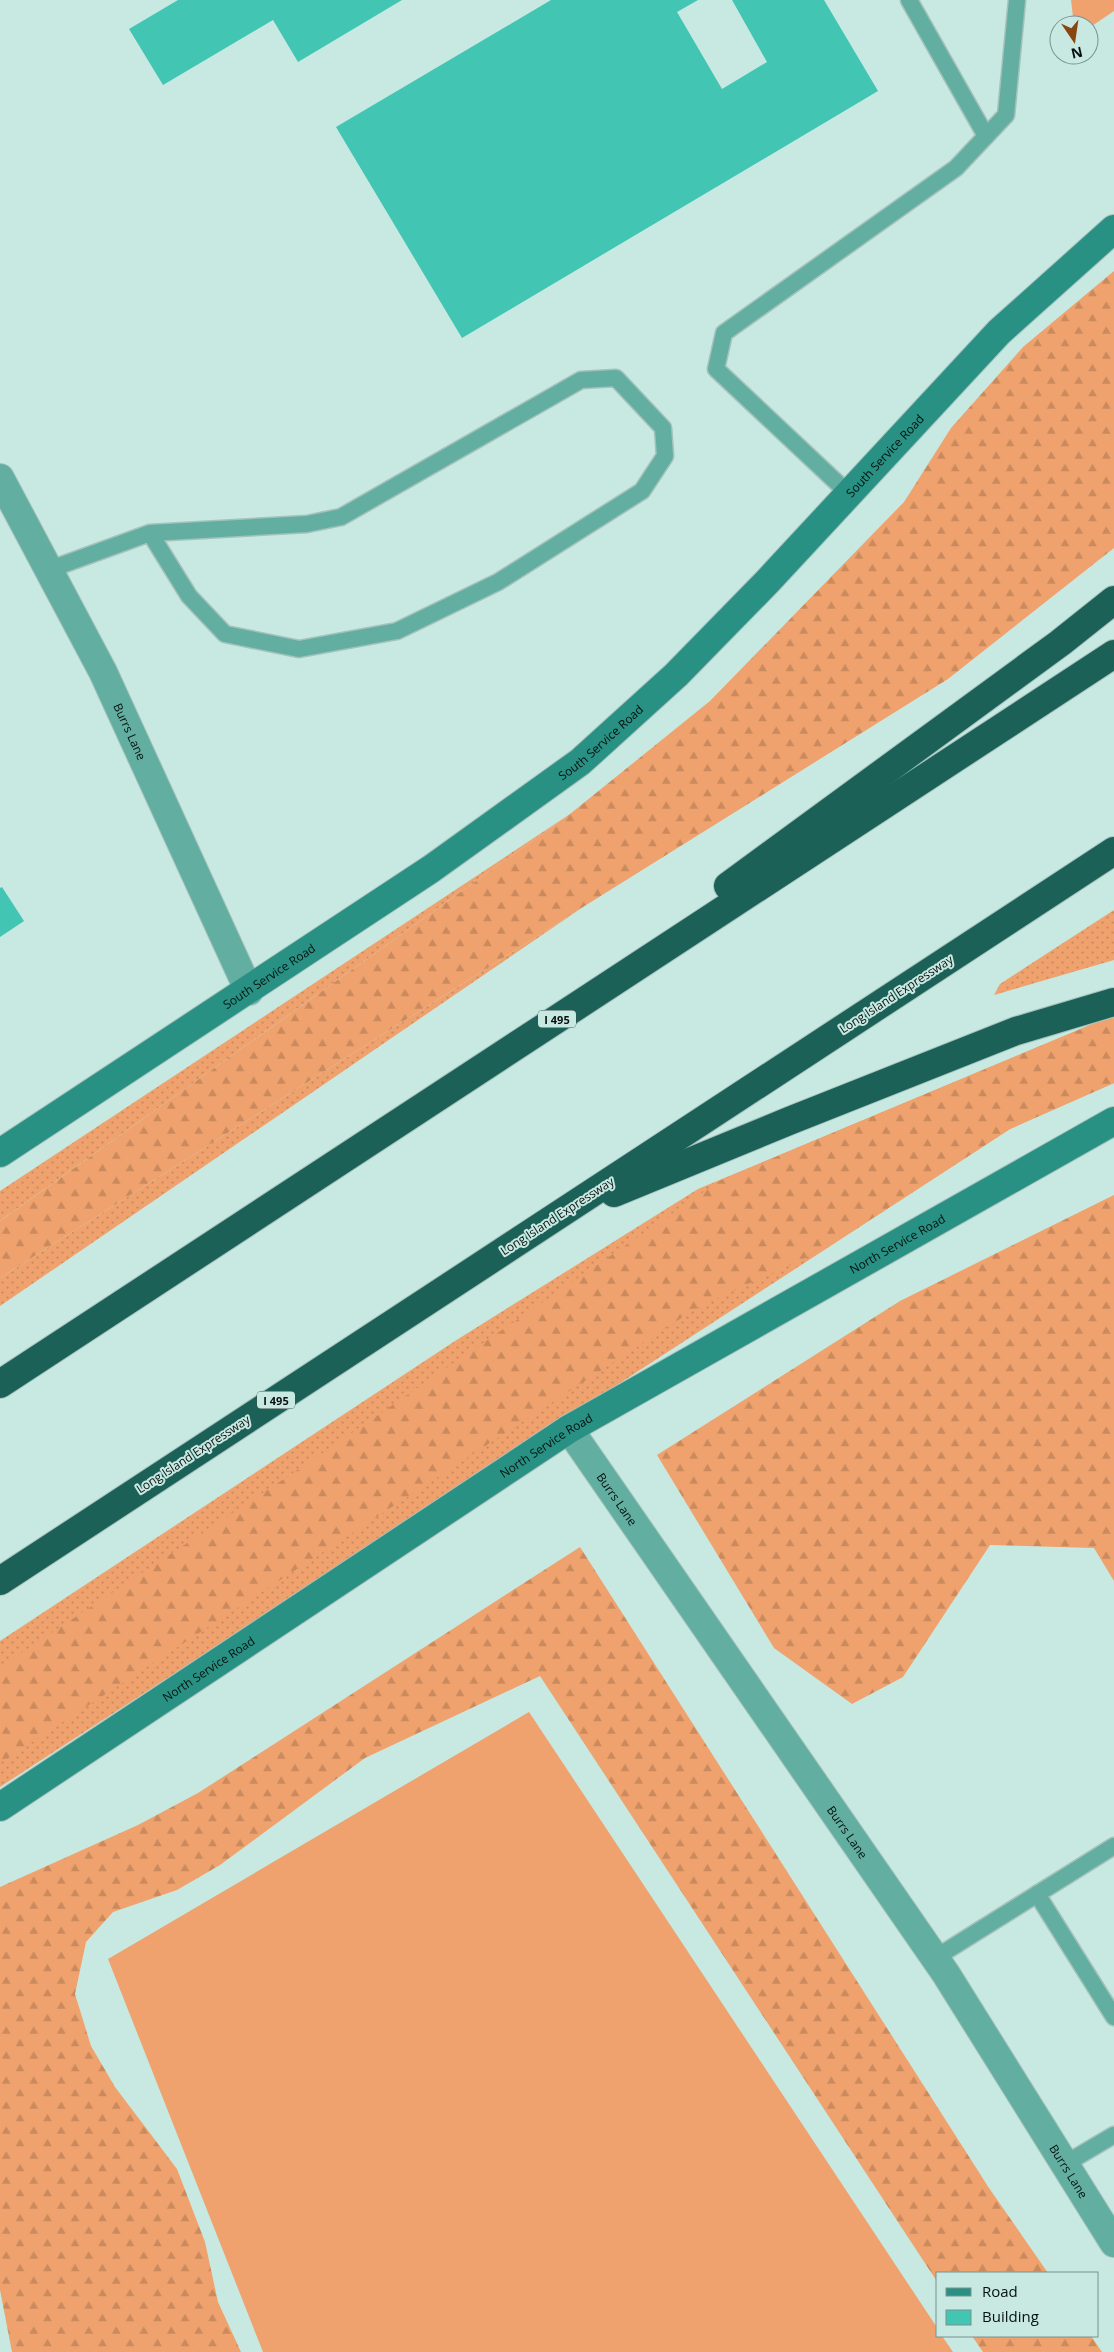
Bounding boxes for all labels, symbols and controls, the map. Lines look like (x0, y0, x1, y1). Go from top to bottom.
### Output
north arrow (1049, 15, 1099, 65)
text: N (1069, 43, 1085, 64)
street label: South Service Road (842, 410, 927, 501)
street label: Burrs Lane (110, 700, 151, 763)
street label: South Service Road (554, 701, 647, 784)
street label: South Service Road (219, 939, 318, 1012)
street label: Long Island Expressway (836, 950, 957, 1037)
road number: I 495 (538, 1011, 576, 1028)
street label: Long Island Expressway (497, 1172, 618, 1259)
street label: North Service Road (846, 1210, 948, 1277)
road number: I 495 (257, 1392, 295, 1408)
street label: North Service Road (496, 1409, 595, 1481)
street label: Long Island Expressway (133, 1410, 254, 1497)
street label: Burrs Lane (593, 1469, 642, 1529)
street label: North Service Road (159, 1632, 258, 1705)
street label: Burrs Lane (823, 1802, 872, 1862)
street label: Burrs Lane (1046, 2141, 1093, 2202)
legend (936, 2272, 1099, 2337)
text: Road (982, 2281, 1018, 2301)
text: Building (982, 2306, 1039, 2326)

